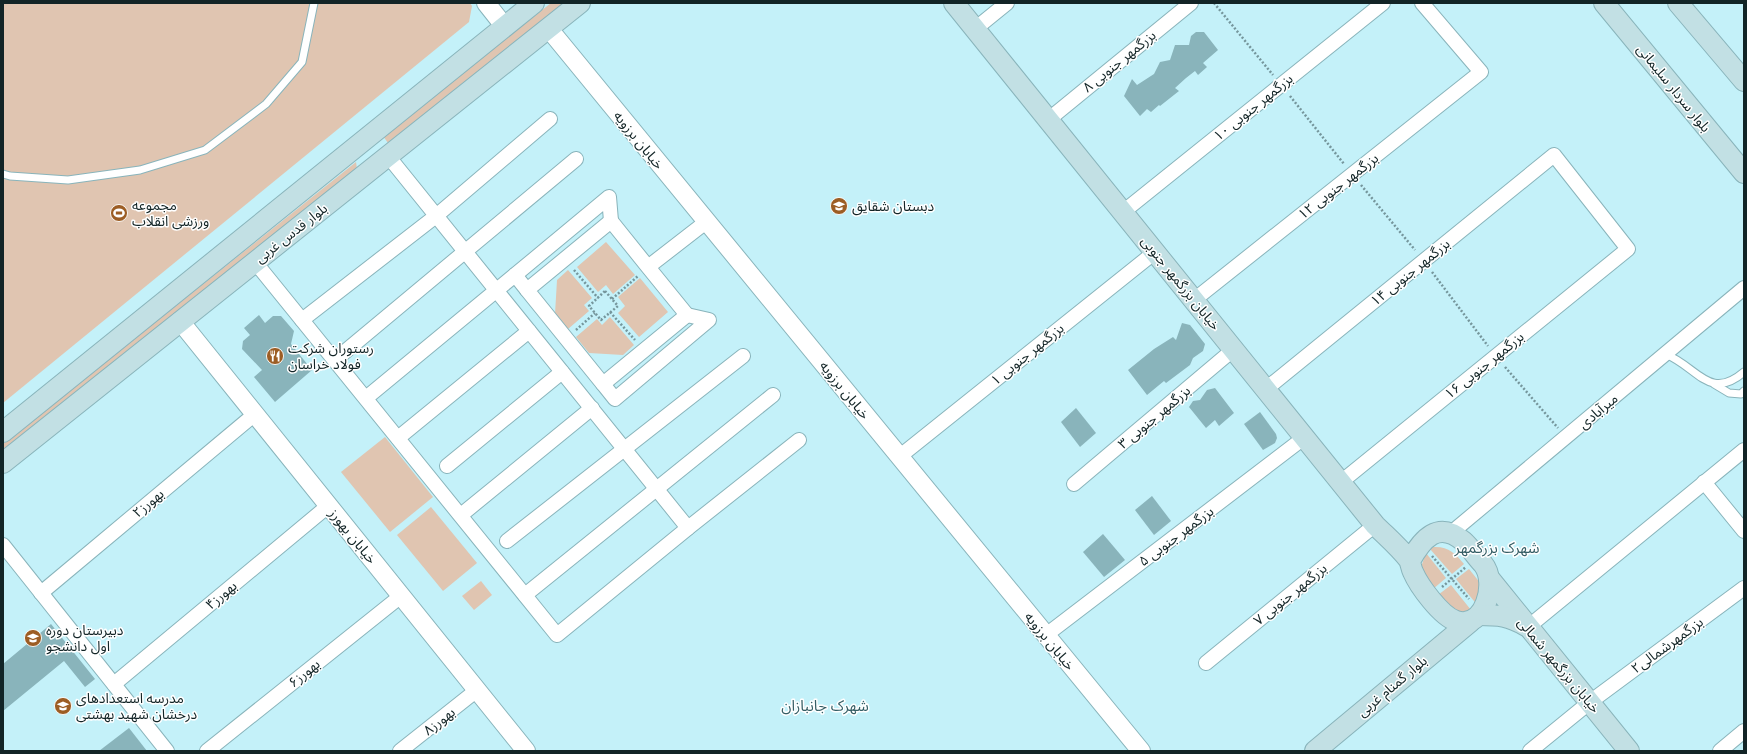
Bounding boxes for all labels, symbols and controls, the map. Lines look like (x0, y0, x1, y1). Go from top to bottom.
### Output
street label: بزرگمهر جنوبی ۸ (1079, 26, 1160, 96)
street label: بلوار سردار سلیمانی (1633, 40, 1715, 136)
street label: بزرگمهر جنوبی ۱۰ (1210, 69, 1297, 145)
street label: خیابان برزویه (610, 107, 668, 173)
street label: بزرگمهر جنوبی ۱۲ (1294, 149, 1382, 223)
place label: مجموعه ورزشی انقلاب (132, 196, 209, 230)
school or university icon: دبستان شقایق (829, 196, 849, 216)
place label: دبستان شقایق (852, 197, 935, 216)
street label: بلوار قدس غربی (251, 199, 331, 267)
sports icon: مجموعه ورزشی انقلاب (109, 203, 129, 223)
street label: خیابان بزرگمهر جنوبی (1137, 232, 1225, 334)
street label: بزرگمهر جنوبی ۱۴ (1367, 234, 1454, 310)
street label: بزرگمهر جنوبی ۱ (987, 319, 1068, 389)
street label: بزرگمهر جنوبی ۱۶ (1441, 327, 1528, 403)
place label: رستوران شرکت فولاد خراسان (288, 339, 374, 373)
restaurant icon: رستوران شرکت فولاد خراسان (265, 346, 285, 366)
street label: خیابان برزویه (816, 357, 874, 423)
street label: بزرگمهر جنوبی ۳ (1114, 381, 1194, 453)
street label: میرآبادی (1575, 389, 1621, 433)
street label: بهورز۲ (129, 484, 168, 521)
street label: بزرگمهر جنوبی ۵ (1135, 502, 1217, 570)
street label: خیابان بهورز (325, 504, 381, 567)
district label: شهرک بزرگمهر (1454, 538, 1540, 557)
street label: بزرگمهر جنوبی ۷ (1250, 559, 1331, 629)
street label: بهورز۴ (202, 576, 241, 613)
street label: خیابان برزویه (1021, 608, 1079, 674)
street label: خیابان بزرگمهر شمالی (1514, 613, 1604, 717)
street label: بزرگمهرشمالی۲ (1627, 613, 1707, 677)
place label: دبیرستان دوره اول دانشجو (46, 621, 124, 655)
school or university icon: دبیرستان دوره اول دانشجو (23, 628, 43, 648)
street label: بلوار گمنام غربی (1353, 651, 1432, 722)
street label: بهورز۶ (284, 655, 324, 691)
place label: مدرسه استعدادهای درخشان شهید بهشتی (76, 689, 198, 723)
school or university icon: مدرسه استعدادهای درخشان شهید بهشتی (53, 696, 73, 716)
district label: شهرک جانبازان (781, 696, 869, 715)
street label: بهورز۸ (419, 703, 459, 739)

